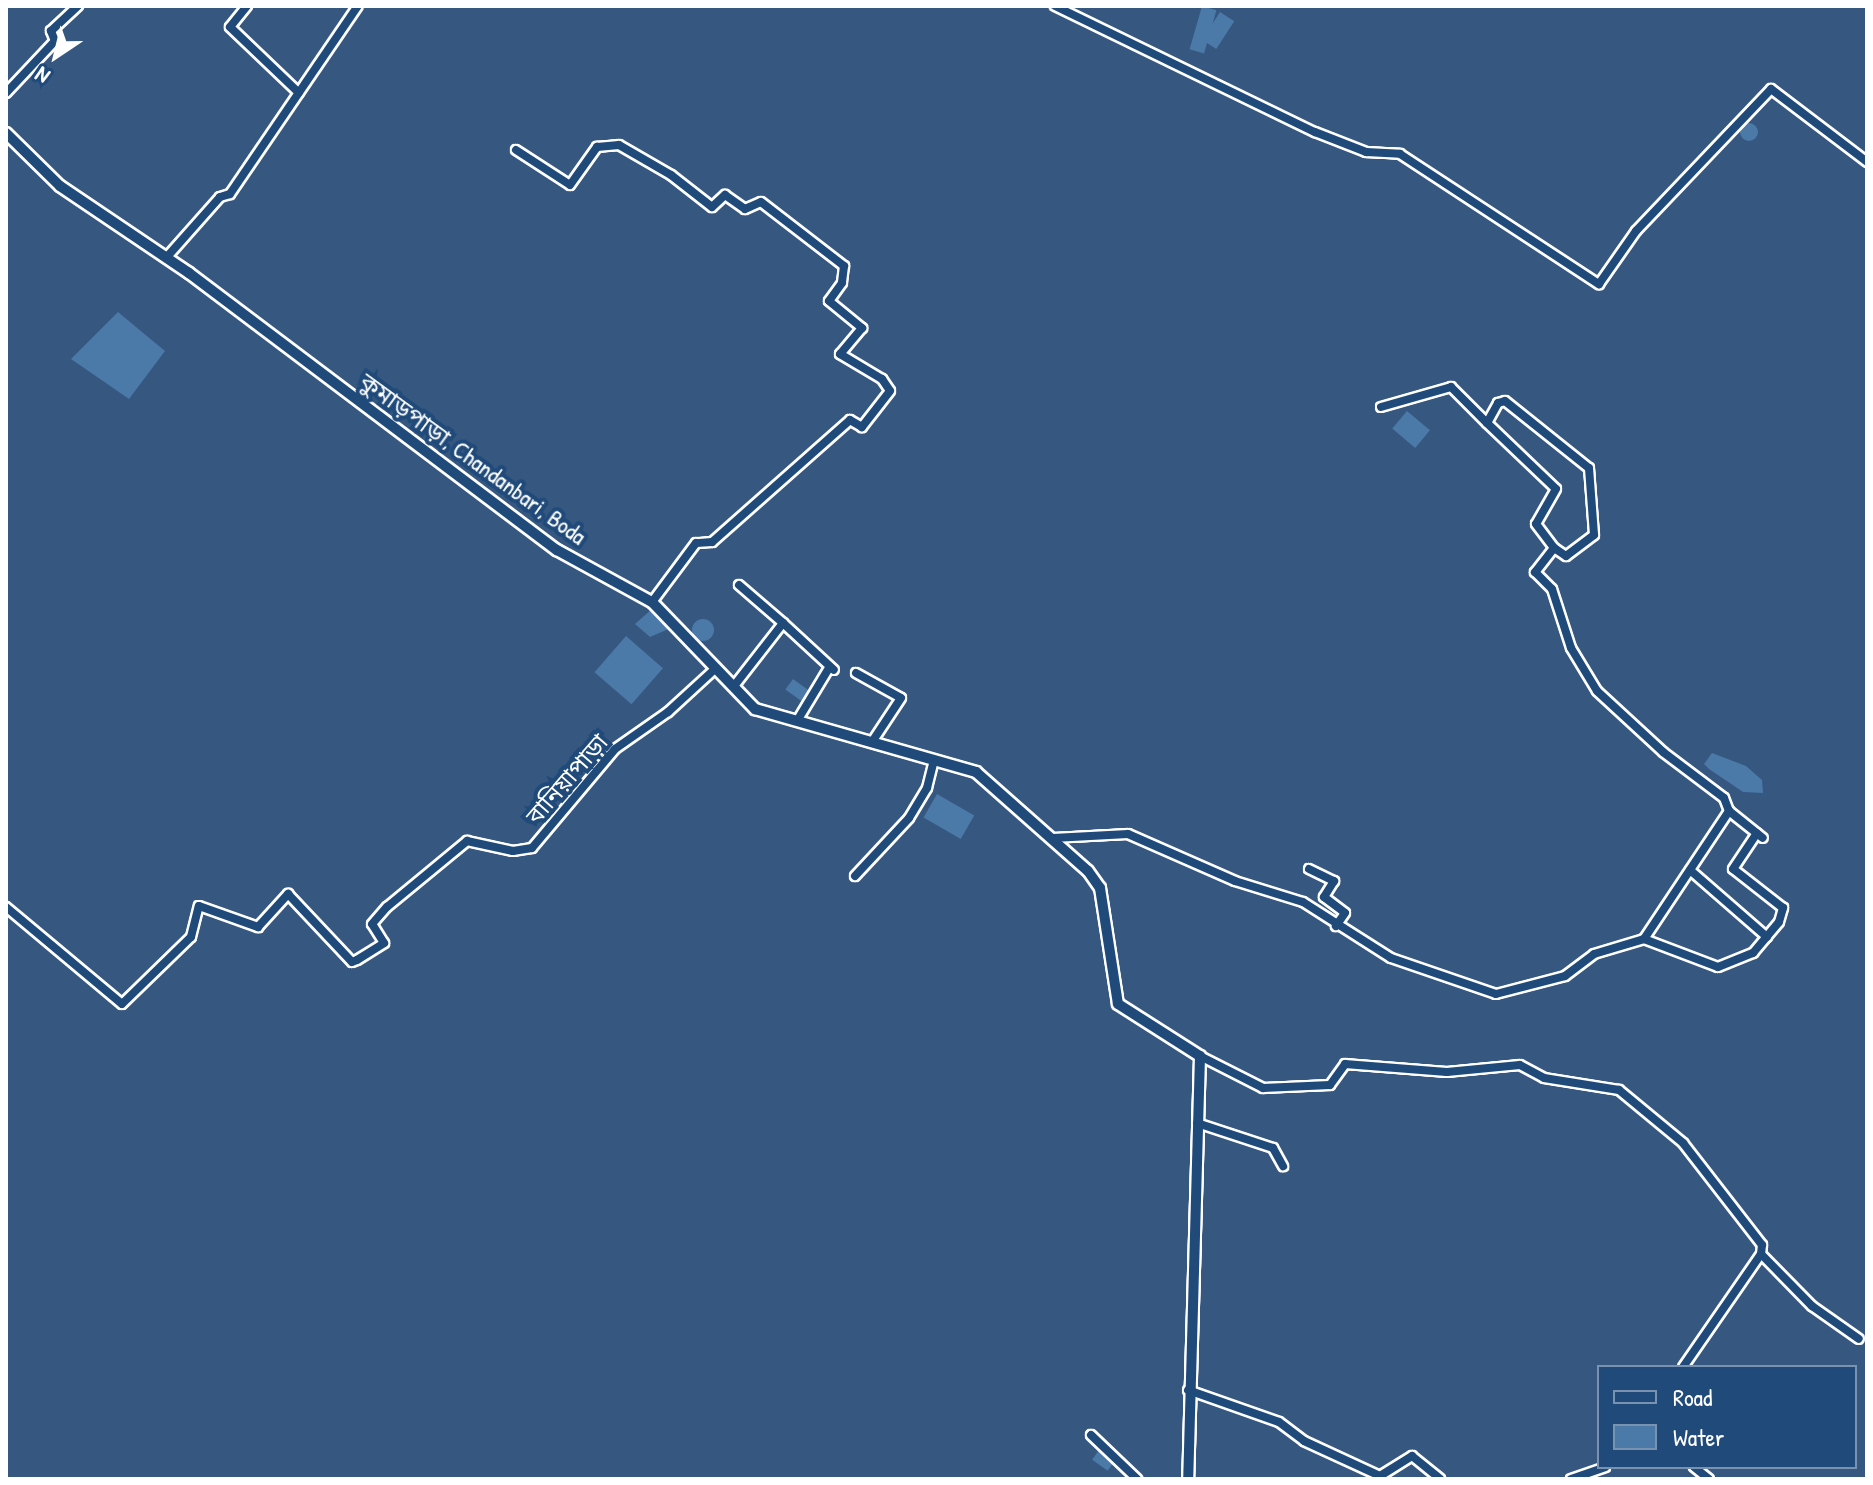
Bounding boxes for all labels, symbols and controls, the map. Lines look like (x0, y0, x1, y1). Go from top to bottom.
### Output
north arrow (16, 16, 96, 96)
text: N (29, 60, 56, 91)
street label: কুমাড়পাড়া, Chandanbari, Boda (354, 367, 592, 551)
street label: বানিয়াপাড়া (520, 728, 614, 830)
legend (1597, 1365, 1857, 1469)
text: Road (1673, 1381, 1712, 1413)
text: Water (1673, 1421, 1724, 1453)

